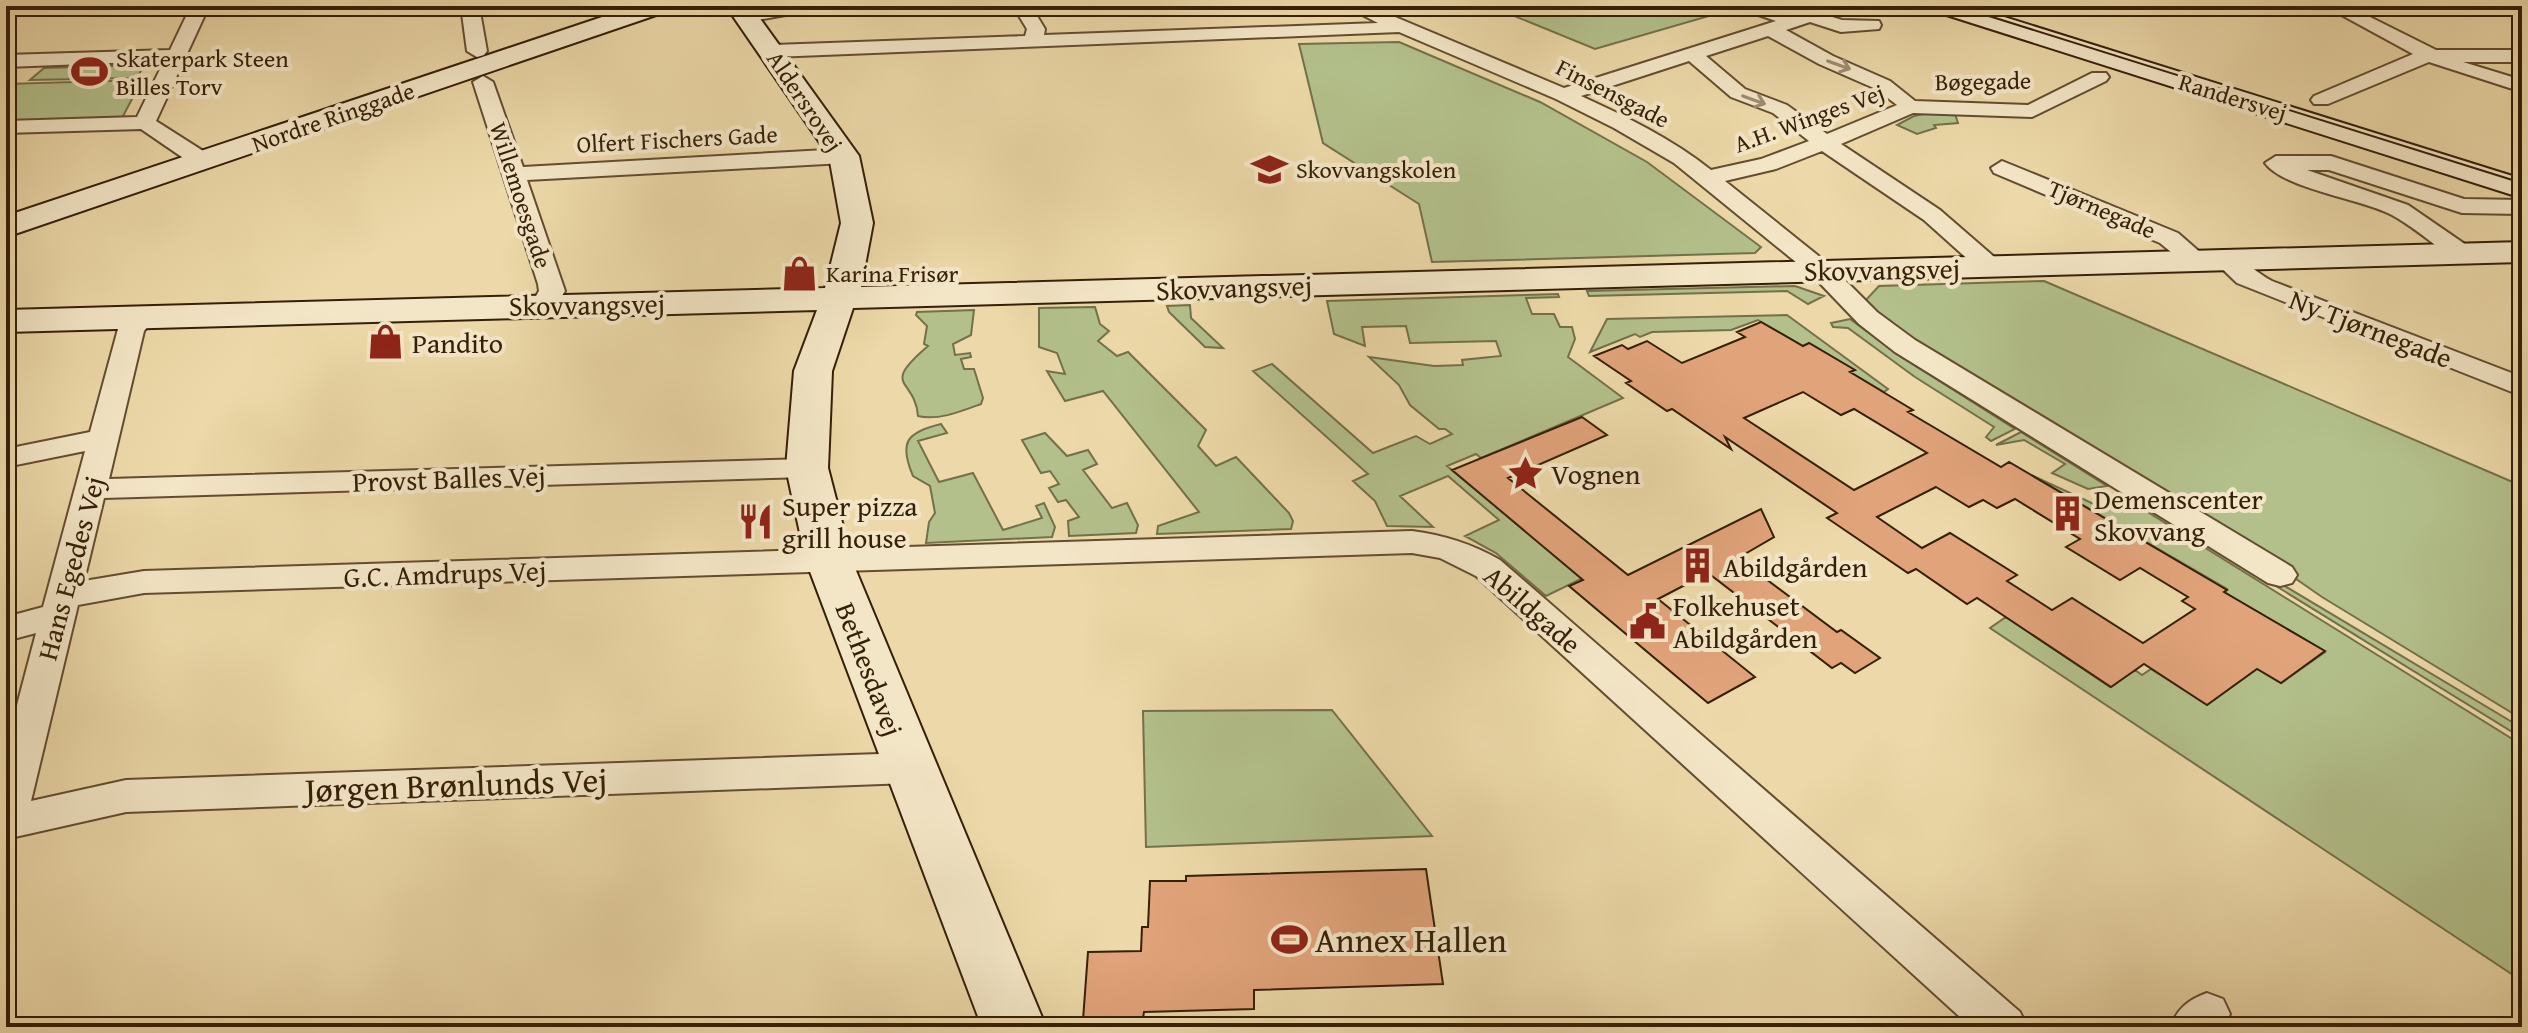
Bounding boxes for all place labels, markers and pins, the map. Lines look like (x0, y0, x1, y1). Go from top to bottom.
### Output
place label: Skaterpark Steen Billes Torv (116, 41, 289, 104)
sports icon: Skaterpark Steen Billes Torv (71, 53, 109, 91)
school or university icon: Skovvangskolen (1251, 150, 1289, 188)
place label: Skovvangskolen (1296, 152, 1457, 187)
shop icon: Karina Frisør (781, 254, 819, 292)
place label: Karina Frisør (826, 256, 958, 291)
place label: Pandito (412, 322, 503, 363)
shop icon: Pandito (367, 323, 405, 361)
place label: Vognen (1551, 453, 1641, 494)
place icon: Vognen (1506, 454, 1544, 492)
place label: Demenscenter Skovvang (2094, 478, 2263, 551)
place label: Super pizza grill house (782, 485, 918, 558)
building icon: Demenscenter Skovvang (2049, 495, 2087, 533)
restaurant icon: Super pizza grill house (737, 502, 775, 540)
place label: Abildgården (1723, 546, 1868, 587)
building icon: Abildgården (1678, 547, 1716, 585)
place label: Folkehuset Abildgården (1673, 585, 1818, 658)
public building icon: Folkehuset Abildgården (1628, 602, 1666, 640)
place label: Annex Hallen (1315, 915, 1507, 964)
sports icon: Annex Hallen (1270, 920, 1308, 958)

